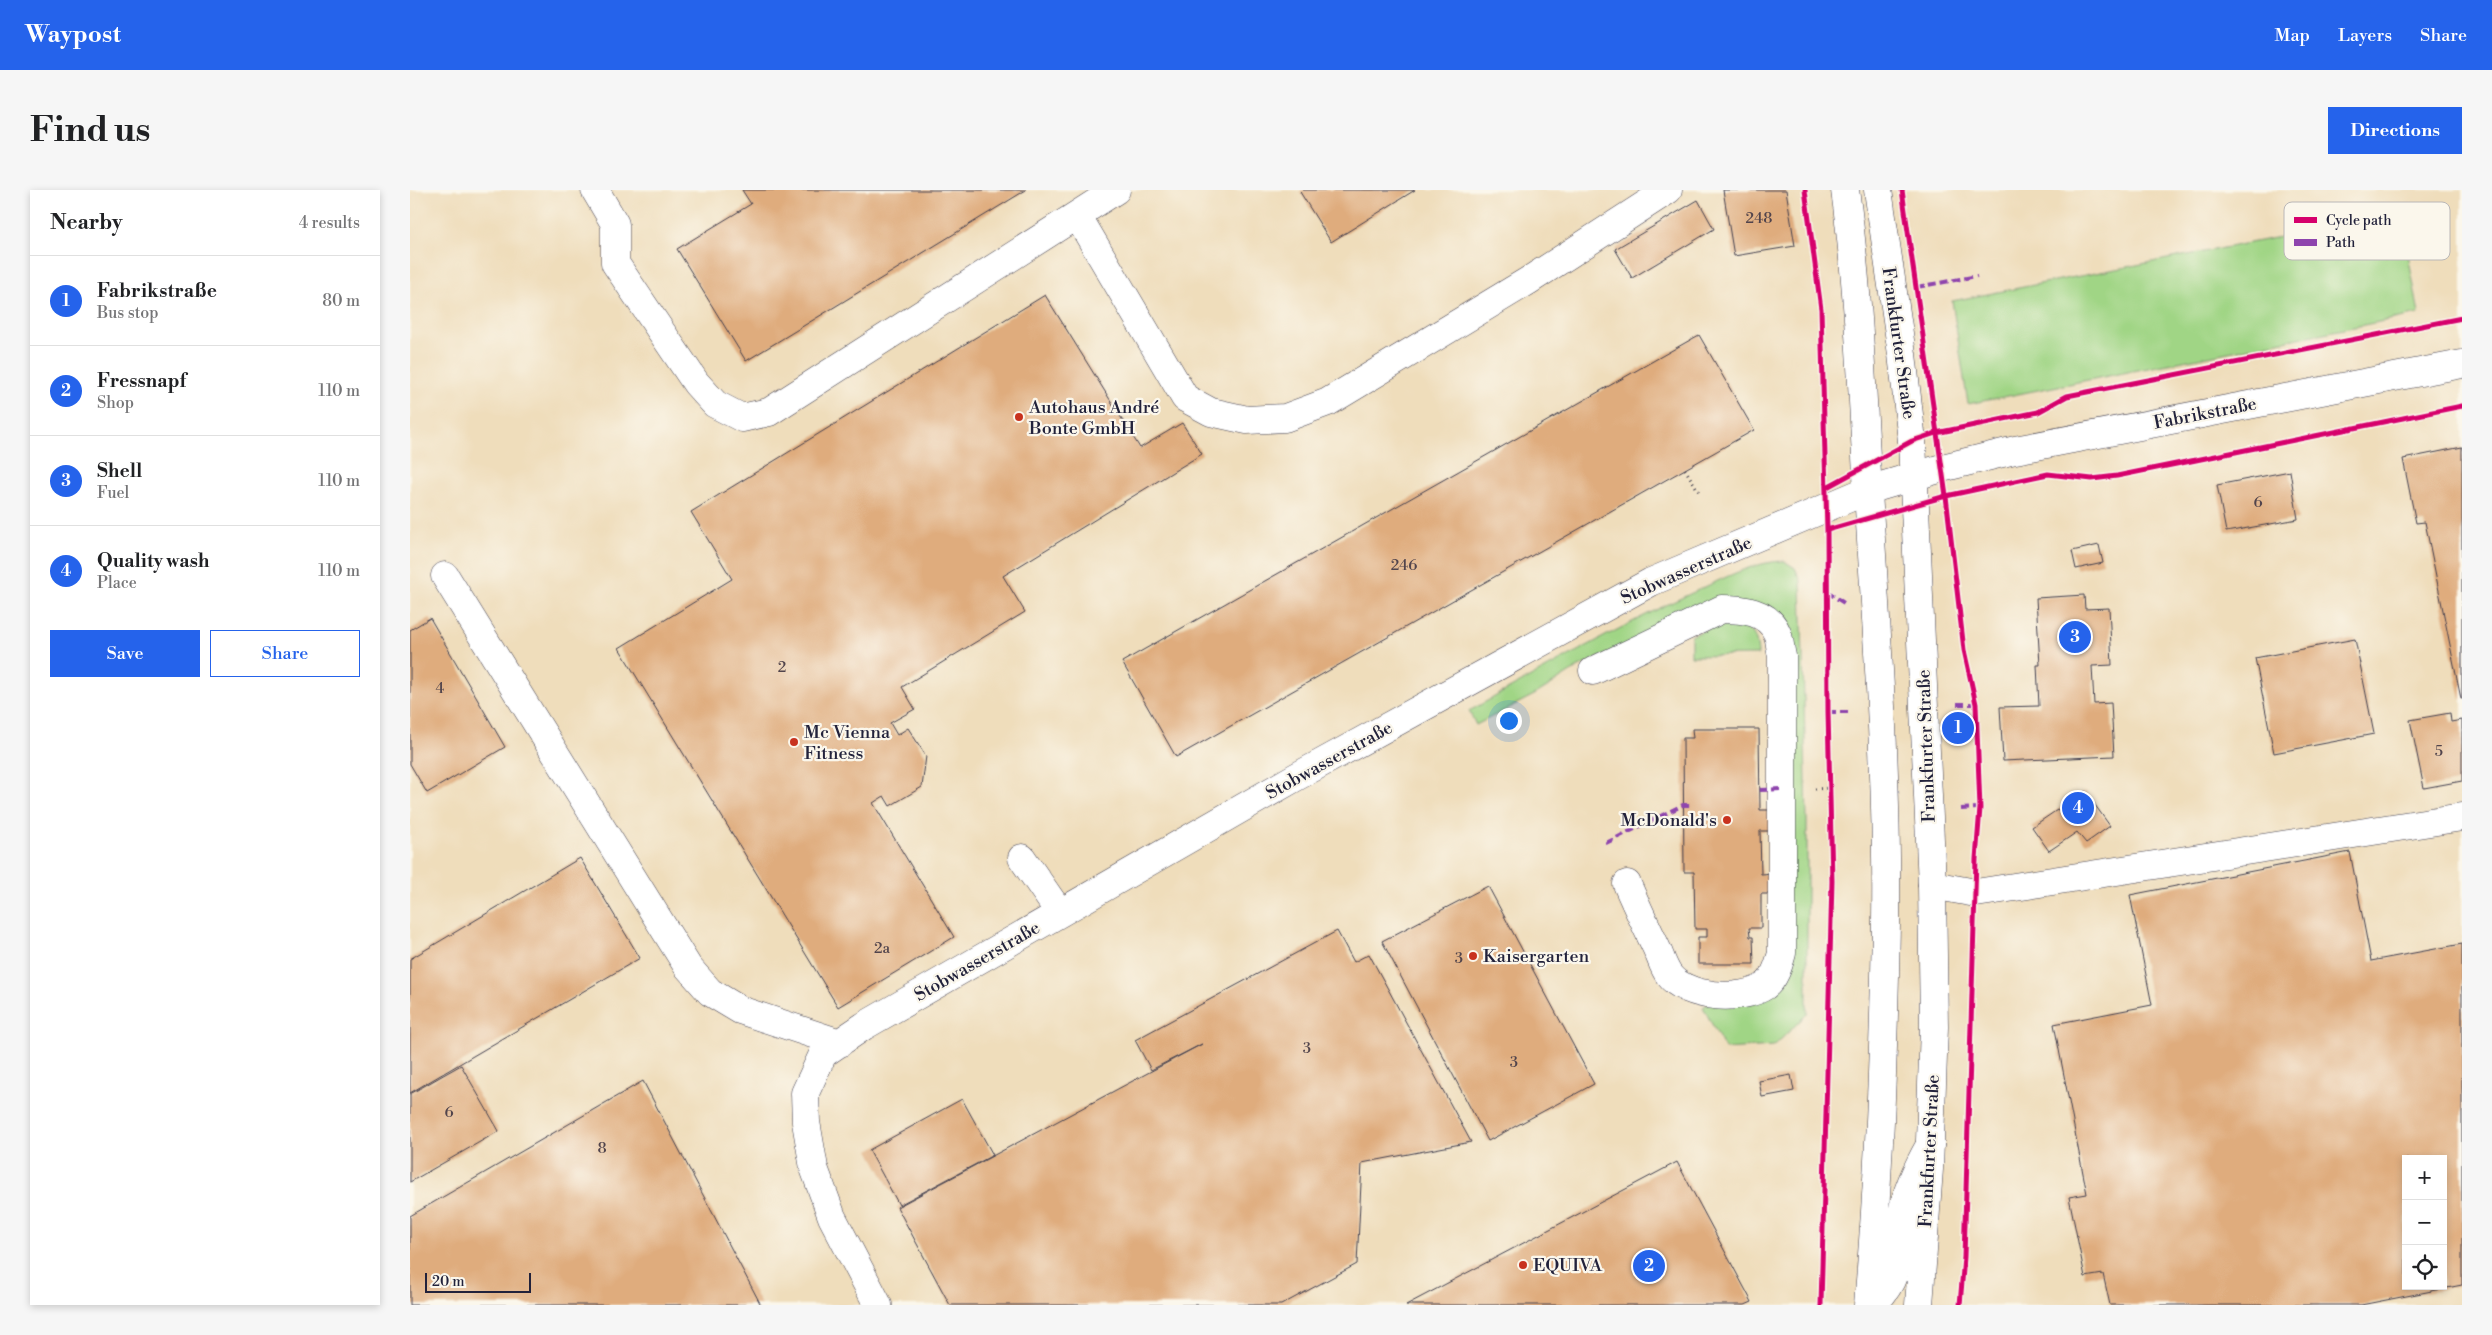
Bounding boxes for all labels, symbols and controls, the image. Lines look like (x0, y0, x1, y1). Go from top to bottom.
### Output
text: Waypost (25, 20, 121, 50)
text: Map (2275, 24, 2310, 47)
text: Layers (2338, 24, 2392, 47)
text: Share (2420, 24, 2467, 47)
button: Directions (2328, 107, 2462, 154)
text: Find us (30, 109, 150, 152)
legend (2284, 202, 2450, 260)
house number: 248 (1746, 209, 1772, 228)
text: Nearby (50, 210, 123, 236)
text: Cycle path (2326, 212, 2392, 230)
text: 4 results (299, 213, 360, 233)
text: Path (2326, 234, 2356, 252)
street label: Frankfurter Straße (1876, 266, 1921, 420)
text: Fabrikstraße (97, 279, 217, 303)
text: 1 (62, 291, 70, 311)
text: 80 m (322, 291, 360, 311)
text: Bus stop (97, 303, 159, 323)
text: Fressnapf (97, 369, 186, 393)
text: 2 (61, 381, 71, 401)
text: 110 m (318, 381, 360, 401)
street label: Fabrikstraße (2152, 392, 2259, 435)
text: Shop (97, 393, 134, 413)
place label: Autohaus André Bonte GmbH (1028, 396, 1159, 440)
marker: Autohaus André Bonte GmbH (1013, 411, 1025, 423)
text: Shell (97, 459, 142, 483)
text: 3 (61, 471, 71, 491)
text: 110 m (318, 471, 360, 491)
text: Fuel (97, 483, 129, 503)
house number: 6 (2253, 493, 2263, 512)
street label: Stobwasserstraße (1617, 531, 1755, 610)
text: Quality wash (97, 549, 210, 573)
house number: 246 (1391, 556, 1417, 575)
text: 4 (61, 561, 71, 581)
text: 110 m (318, 561, 360, 581)
text: Place (97, 573, 137, 593)
pin: 3 (2059, 618, 2091, 656)
button: Save (50, 630, 200, 677)
button: Share (210, 630, 360, 677)
house number: 2 (778, 658, 786, 677)
street label: Frankfurter Straße (1912, 669, 1941, 823)
house number: 4 (436, 679, 445, 698)
your location (1496, 708, 1522, 734)
pin: 1 (1942, 709, 1974, 747)
street label: Stobwasserstraße (1262, 716, 1397, 805)
place label: Mc Vienna Fitness (804, 721, 891, 765)
marker: Mc Vienna Fitness (788, 736, 800, 748)
house number: 5 (2435, 742, 2443, 761)
pin: 4 (2062, 789, 2094, 827)
place label: McDonald's (1621, 809, 1717, 832)
marker: McDonald's (1721, 814, 1733, 826)
street label: Stobwasserstraße (910, 916, 1044, 1007)
house number: 2a (874, 939, 890, 958)
place label: Kaisergarten (1483, 945, 1590, 968)
house number: 3 (1455, 949, 1463, 968)
marker: Kaisergarten (1467, 950, 1479, 962)
house number: 3 (1303, 1039, 1311, 1058)
house number: 3 (1510, 1053, 1518, 1072)
street label: Frankfurter Straße (1914, 1074, 1945, 1228)
house number: 6 (444, 1103, 454, 1122)
house number: 8 (597, 1139, 607, 1158)
map controls (2402, 1155, 2447, 1290)
button: + (2402, 1155, 2447, 1200)
button: − (2402, 1200, 2447, 1245)
button: locate (2402, 1245, 2447, 1290)
pin: 2 (1633, 1247, 1665, 1285)
place label: EQUIVA (1533, 1254, 1603, 1277)
marker: EQUIVA (1517, 1259, 1529, 1271)
scale bar (425, 1270, 531, 1293)
text: 20 m (432, 1273, 464, 1291)

